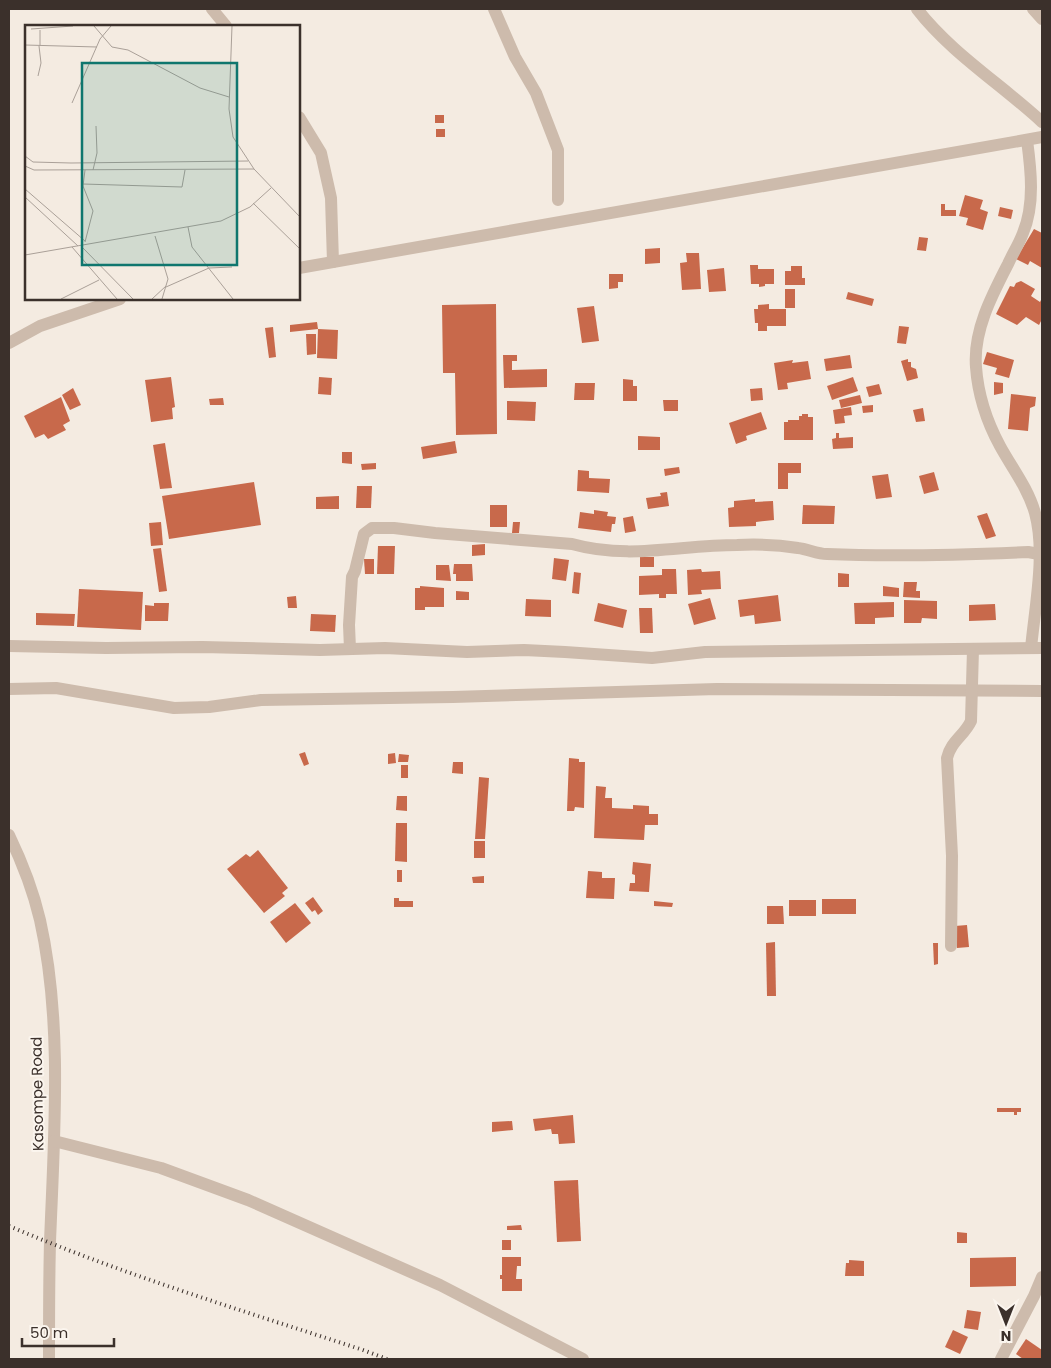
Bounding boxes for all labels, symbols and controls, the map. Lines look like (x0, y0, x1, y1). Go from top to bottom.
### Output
inset map (25, 25, 300, 300)
street label: Kasompe Road (26, 1037, 48, 1151)
north arrow (981, 1298, 1031, 1348)
scale bar (22, 1316, 115, 1348)
text: 50 m (30, 1322, 68, 1343)
text: N (1001, 1326, 1011, 1346)

